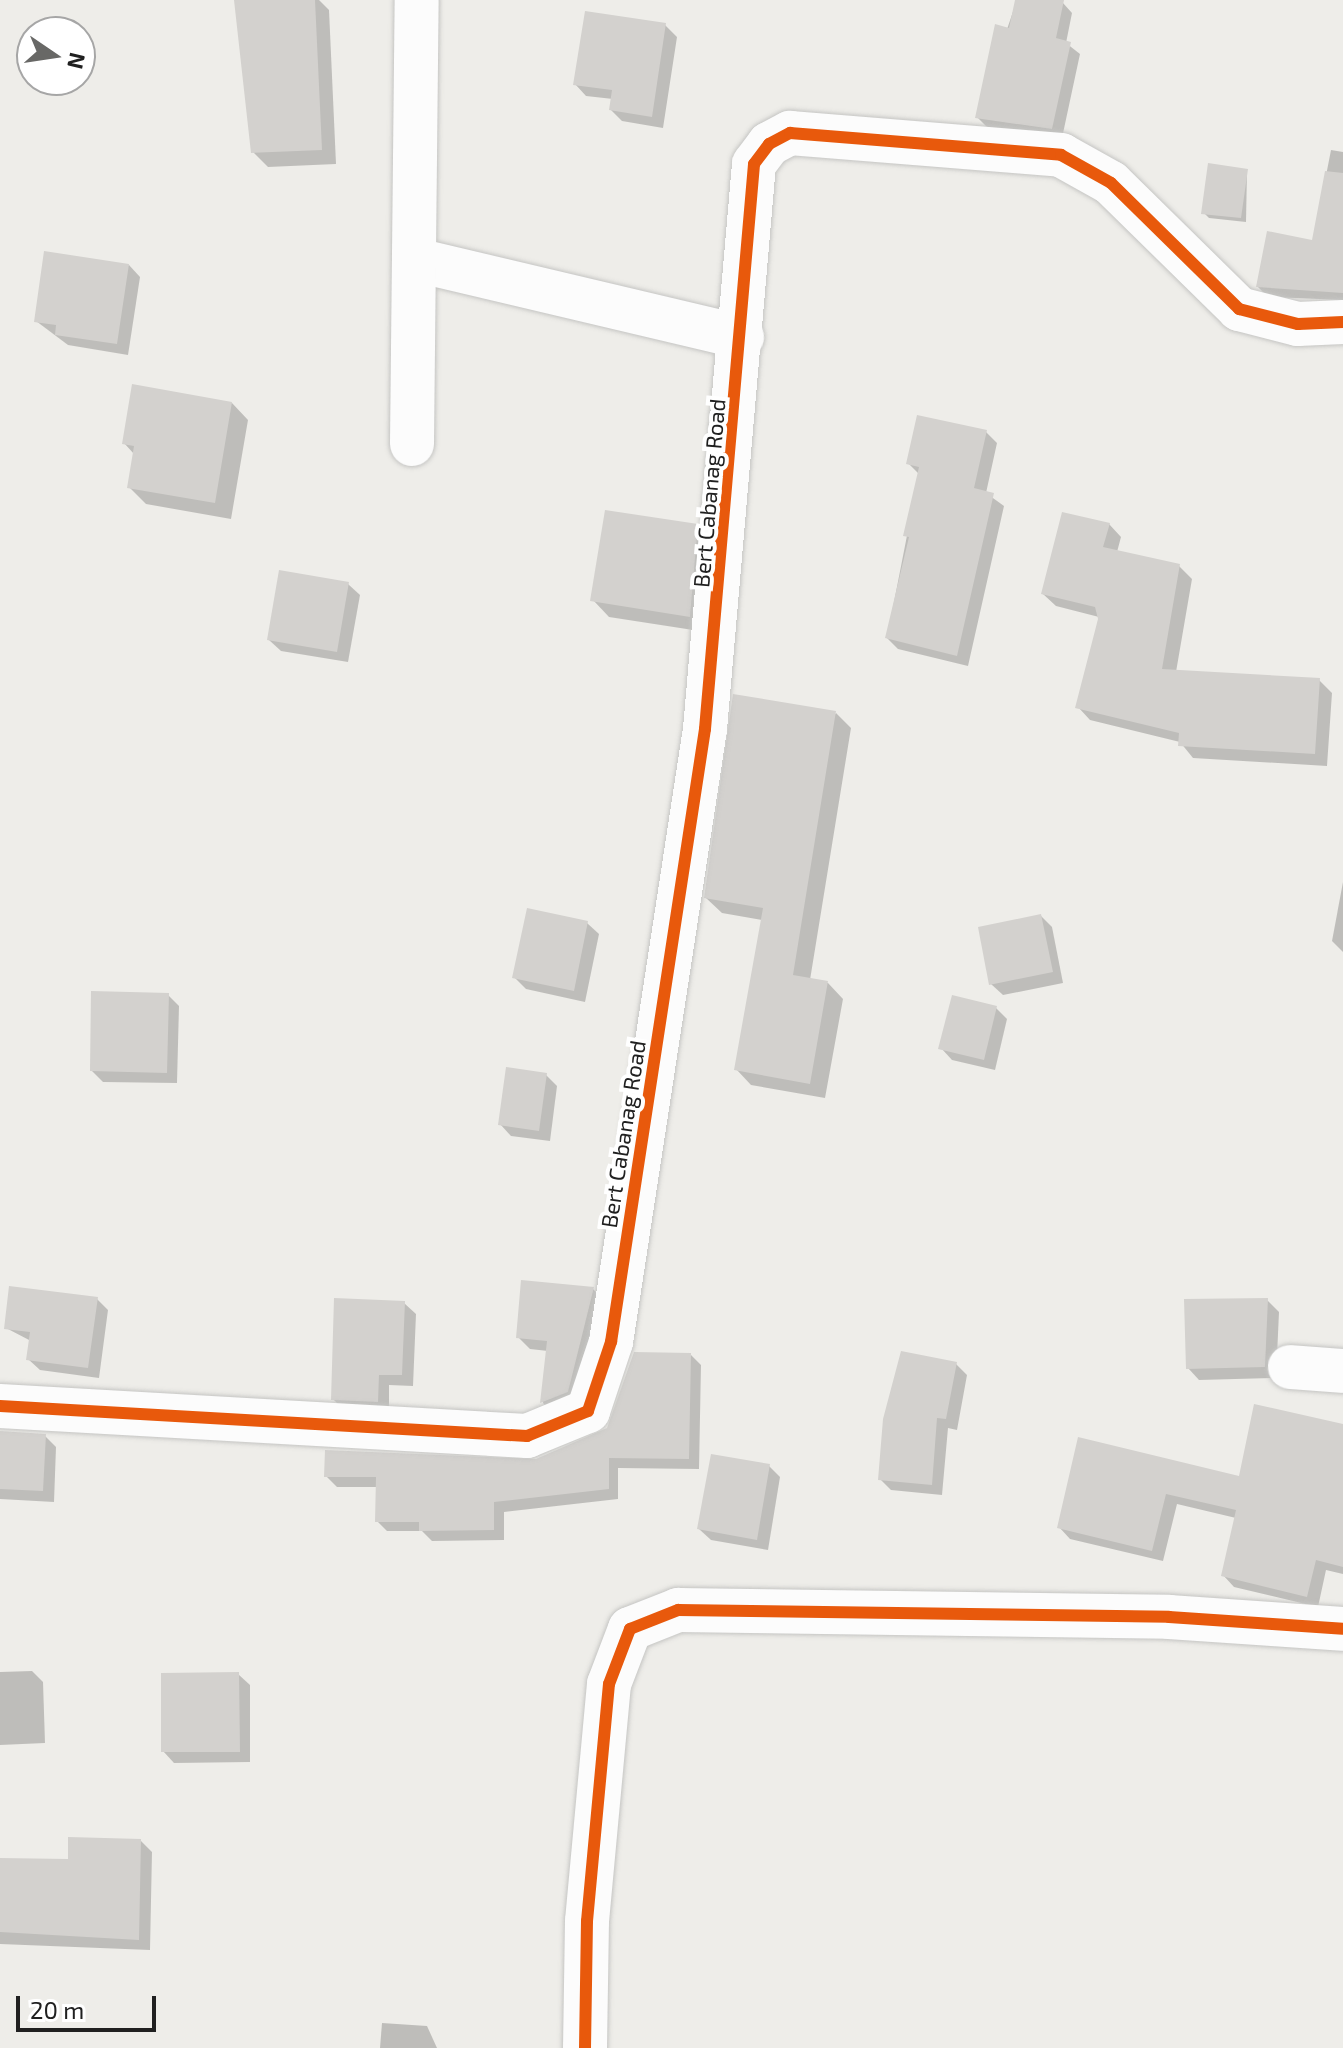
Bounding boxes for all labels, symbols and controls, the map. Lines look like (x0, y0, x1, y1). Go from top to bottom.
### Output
north arrow (16, 16, 96, 96)
text: N (63, 50, 92, 72)
street label: Bert Cabanag Road (688, 397, 730, 589)
street label: Bert Cabanag Road (595, 1038, 651, 1230)
scale bar (20, 1980, 160, 2030)
text: 20 m (30, 1995, 84, 2024)

